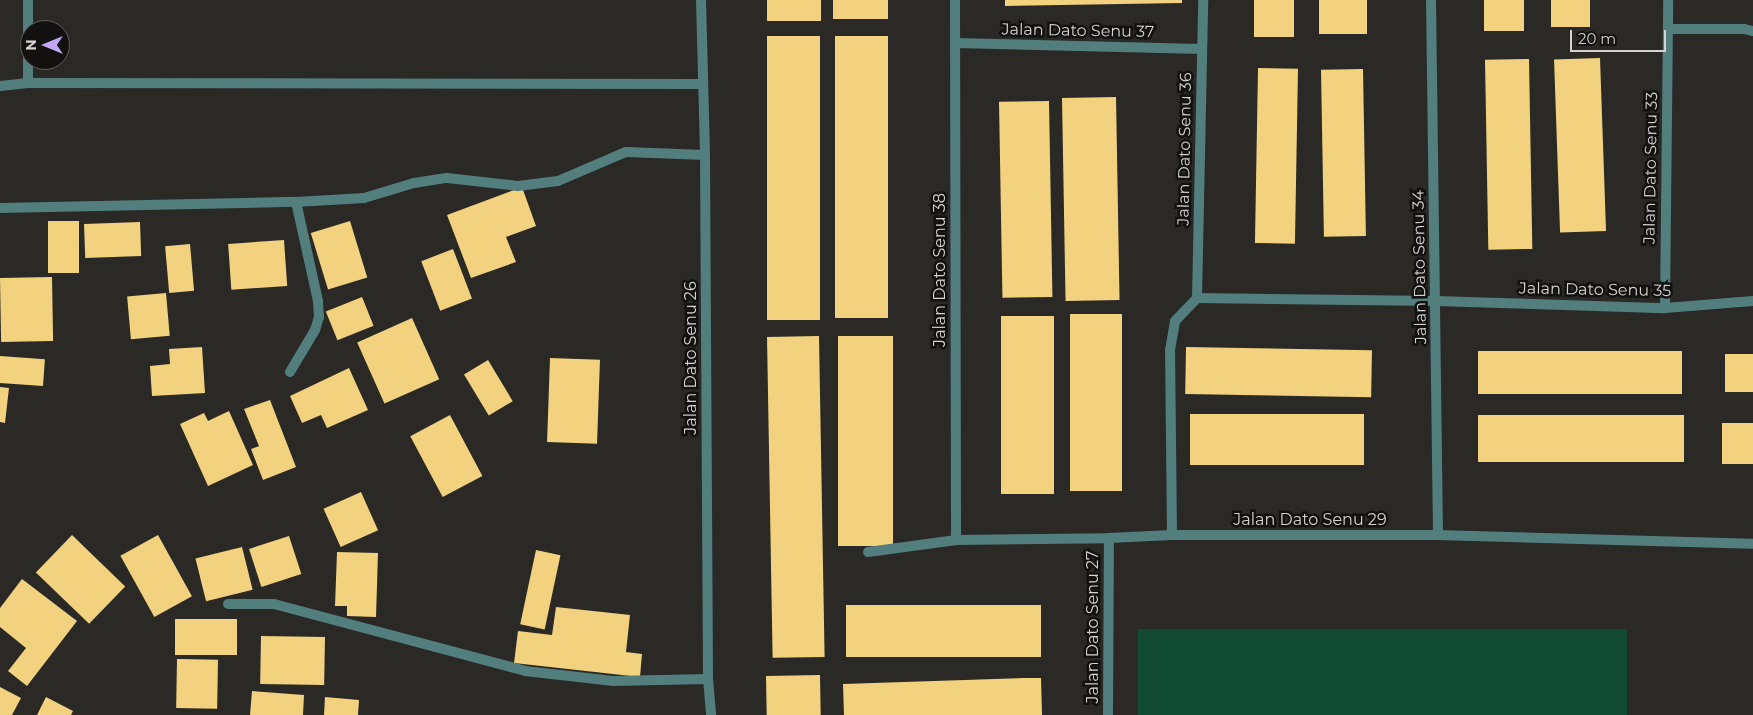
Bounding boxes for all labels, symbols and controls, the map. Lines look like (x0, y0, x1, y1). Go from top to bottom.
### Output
north arrow (20, 20, 70, 70)
street label: Jalan Dato Senu 37 (1001, 20, 1155, 42)
scale bar (1573, 20, 1669, 52)
text: 20 m (1578, 29, 1616, 48)
text: N (22, 39, 40, 51)
street label: Jalan Dato Senu 36 (1174, 72, 1196, 226)
street label: Jalan Dato Senu 33 (1640, 92, 1662, 244)
street label: Jalan Dato Senu 34 (1409, 190, 1431, 344)
street label: Jalan Dato Senu 38 (930, 193, 950, 347)
street label: Jalan Dato Senu 35 (1519, 279, 1671, 301)
street label: Jalan Dato Senu 26 (681, 281, 701, 435)
street label: Jalan Dato Senu 29 (1233, 510, 1387, 530)
street label: Jalan Dato Senu 27 (1083, 550, 1103, 704)

